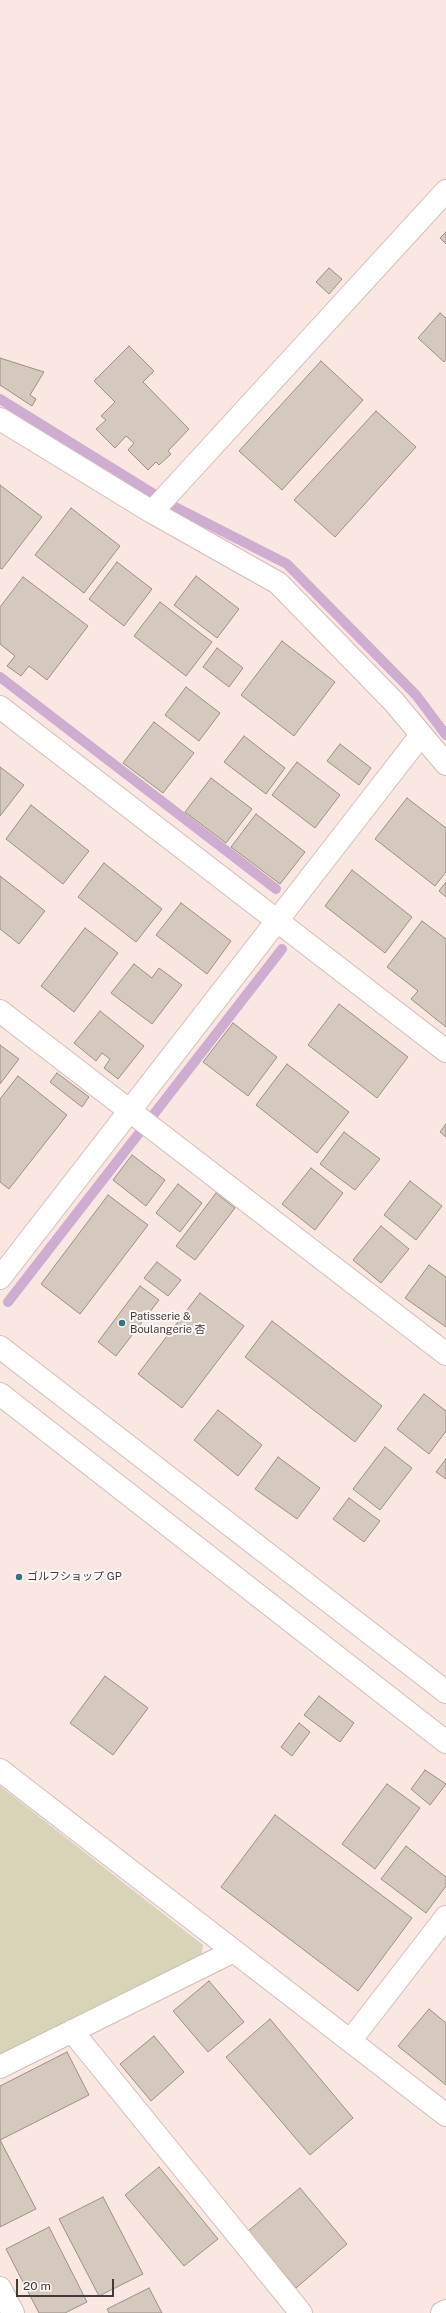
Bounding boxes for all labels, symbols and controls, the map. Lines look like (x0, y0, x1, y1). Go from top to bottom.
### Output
place label: Patisserie & Boulangerie 杏 (130, 1310, 206, 1336)
marker: Patisserie & Boulangerie 杏 (117, 1318, 127, 1328)
place label: ゴルフショップ GP (27, 1570, 122, 1584)
marker: ゴルフショップ GP (14, 1572, 24, 1582)
scale bar (18, 2271, 116, 2297)
text: 20 m (23, 2279, 51, 2293)

